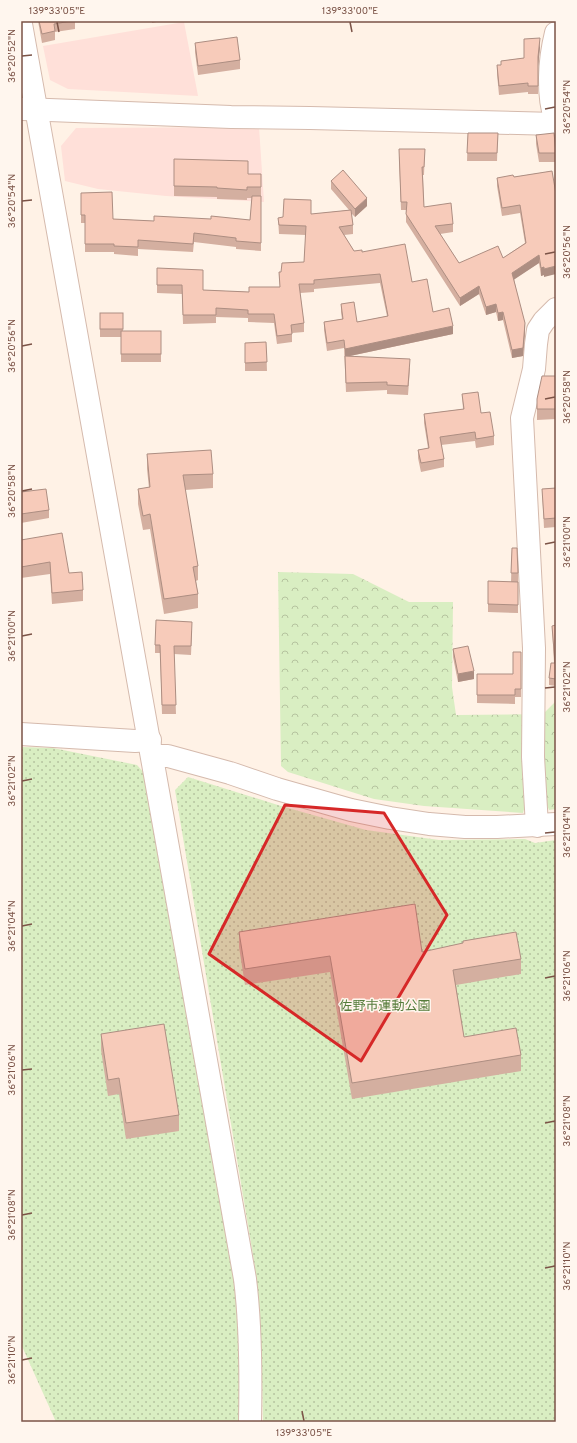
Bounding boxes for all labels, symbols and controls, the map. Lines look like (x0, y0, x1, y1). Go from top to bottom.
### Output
text: 139°33'05"E (29, 5, 85, 18)
text: 139°33'00"E (322, 5, 378, 18)
text: 36°20'52"N (6, 29, 19, 83)
text: 36°20'54"N (561, 80, 574, 134)
text: 36°20'54"N (6, 174, 19, 228)
text: 36°20'56"N (561, 225, 574, 279)
text: 36°20'56"N (6, 319, 19, 373)
text: 36°20'58"N (561, 370, 574, 424)
text: 36°20'58"N (6, 464, 19, 518)
text: 36°21'00"N (561, 516, 574, 568)
text: 36°21'00"N (6, 610, 19, 662)
text: 36°21'02"N (561, 661, 574, 713)
text: 36°21'02"N (6, 755, 19, 807)
text: 36°21'04"N (561, 806, 574, 858)
text: 36°21'04"N (6, 900, 19, 952)
text: 36°21'06"N (561, 950, 574, 1002)
park label: 佐野市運動公園 (339, 999, 431, 1015)
text: 36°21'06"N (6, 1044, 19, 1096)
text: 36°21'08"N (561, 1095, 574, 1147)
text: 36°21'08"N (6, 1189, 19, 1241)
text: 36°21'10"N (561, 1241, 574, 1291)
text: 36°21'10"N (6, 1335, 19, 1385)
text: 139°33'05"E (276, 1427, 332, 1440)

